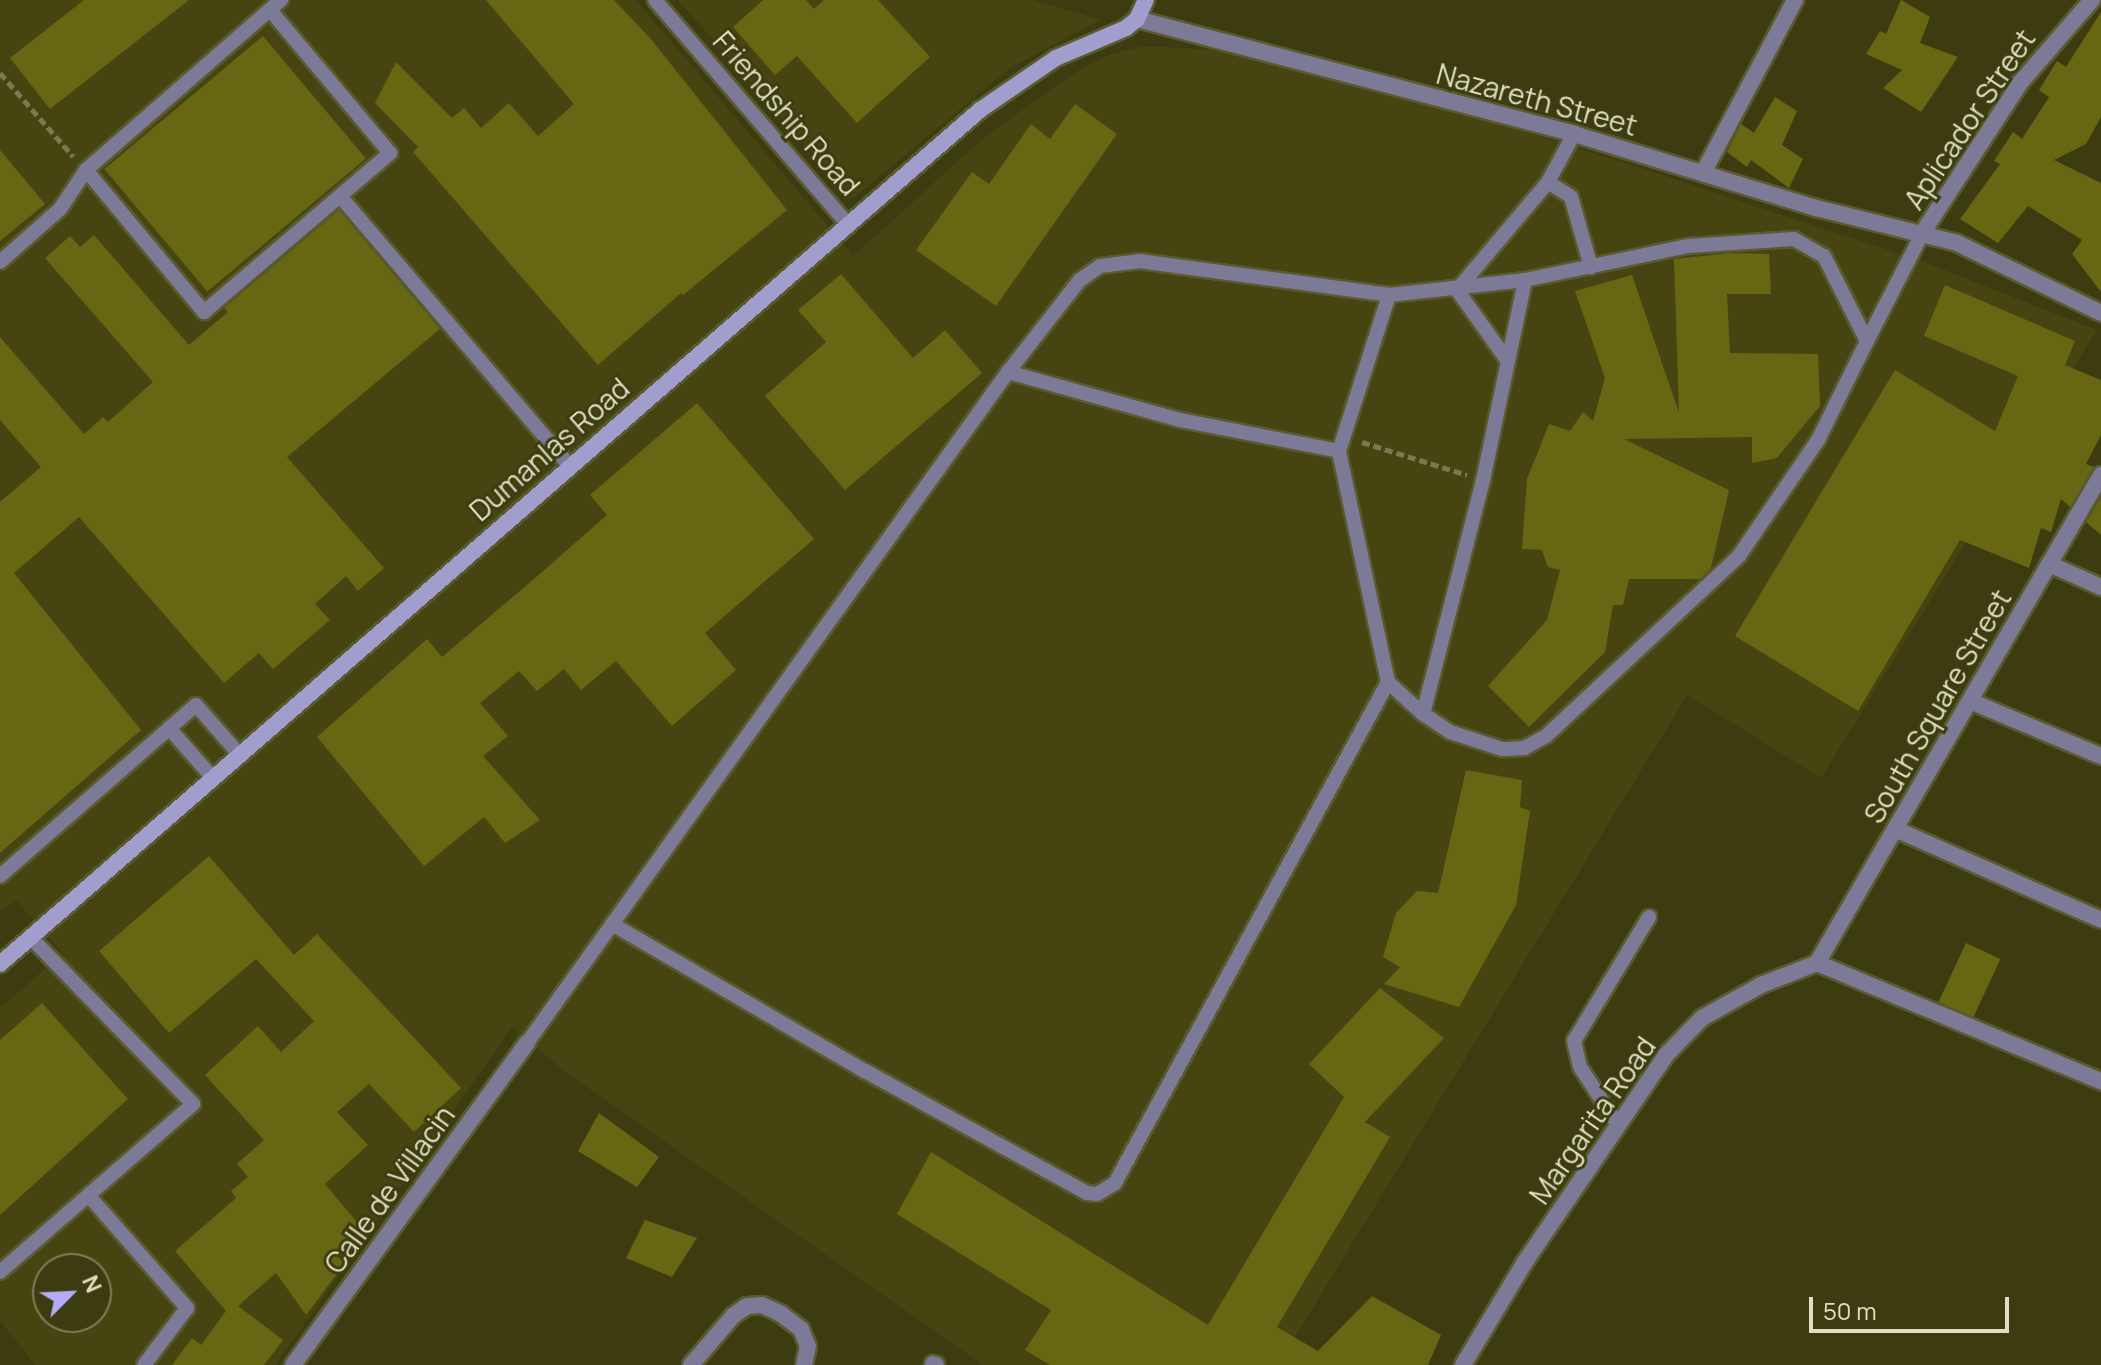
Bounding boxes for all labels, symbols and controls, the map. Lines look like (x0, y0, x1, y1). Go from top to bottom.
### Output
street label: Aplicador Street (1897, 23, 2041, 215)
street label: Friendship Road (707, 24, 867, 202)
street label: Nazareth Street (1433, 56, 1641, 142)
street label: Dumanlas Road (462, 371, 636, 527)
street label: South Square Street (1856, 583, 2018, 829)
street label: Margarita Road (1522, 1030, 1662, 1210)
street label: Calle de Villacin (317, 1099, 461, 1279)
north arrow (32, 1253, 112, 1333)
text: N (75, 1271, 109, 1297)
scale bar (1813, 1281, 2013, 1331)
text: 50 m (1823, 1294, 1877, 1327)

